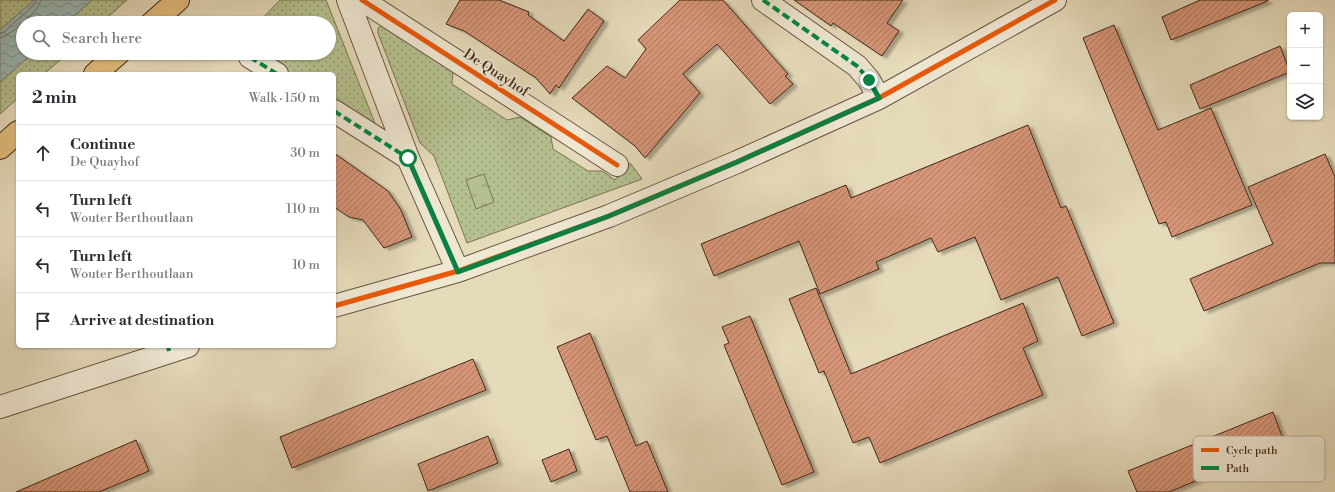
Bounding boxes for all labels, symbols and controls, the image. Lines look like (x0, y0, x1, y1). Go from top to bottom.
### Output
map controls (1287, 12, 1323, 120)
button: + (1287, 12, 1323, 48)
search box (16, 16, 336, 60)
icon: search (30, 27, 52, 49)
text: Search here (62, 29, 142, 48)
street label: De Quayhof (460, 45, 533, 101)
button: − (1287, 48, 1323, 84)
route end (860, 71, 878, 89)
button: layers (1287, 84, 1323, 120)
text: 2 min (32, 87, 77, 109)
text: Walk · 150 m (249, 90, 320, 106)
text: Continue (70, 135, 135, 154)
icon: ahead (32, 142, 54, 164)
text: 30 m (290, 145, 320, 161)
route start (399, 149, 417, 167)
text: De Quayhof (70, 154, 139, 170)
text: Turn left (70, 191, 132, 210)
icon: left (32, 198, 54, 220)
text: 110 m (286, 201, 320, 217)
text: Wouter Berthoutlaan (70, 210, 193, 226)
text: Turn left (70, 247, 132, 266)
icon: left (32, 254, 54, 276)
text: 10 m (292, 257, 320, 273)
text: Wouter Berthoutlaan (70, 266, 193, 282)
icon: arrive (32, 310, 54, 332)
text: Arrive at destination (70, 311, 214, 330)
legend (1193, 436, 1325, 482)
text: Cycle path (1226, 444, 1278, 458)
text: Path (1226, 462, 1250, 476)

